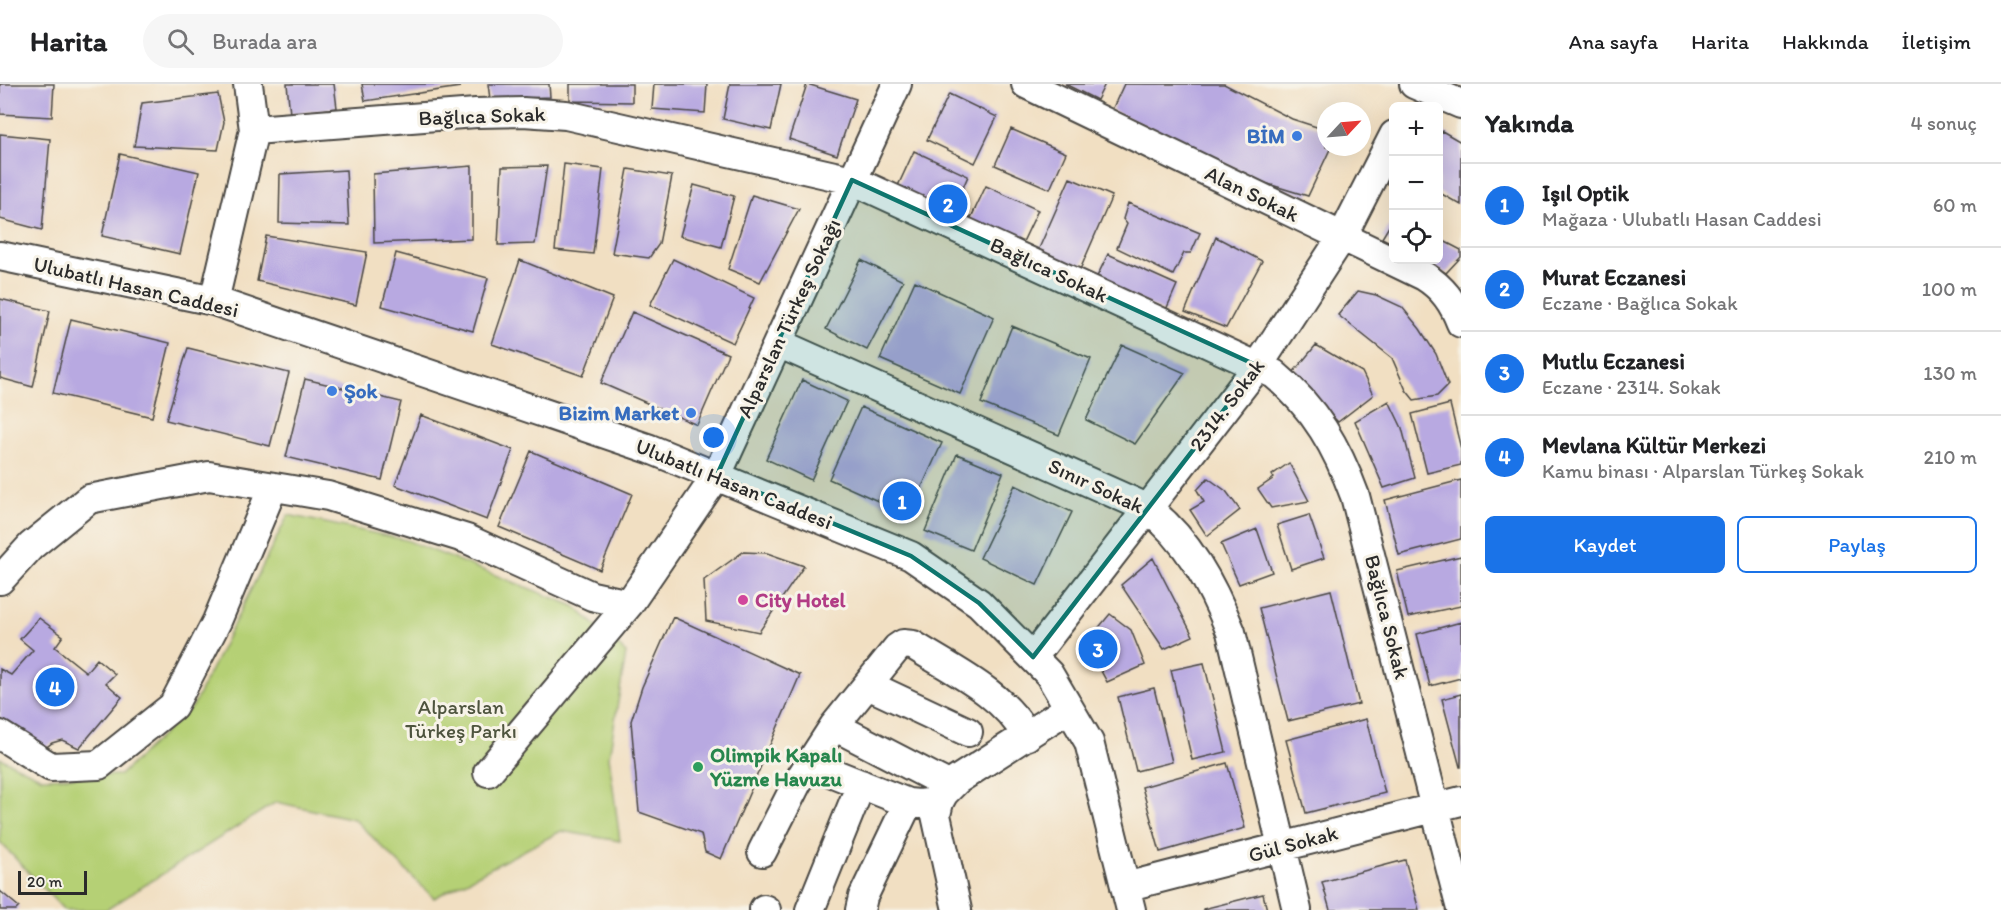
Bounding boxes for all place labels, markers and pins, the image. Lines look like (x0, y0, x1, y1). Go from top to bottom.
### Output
place label: BİM (1247, 123, 1285, 148)
marker: BİM (1290, 129, 1304, 143)
pin: 2 (928, 182, 968, 226)
place label: Şok (344, 378, 379, 404)
marker: Şok (325, 384, 339, 398)
place label: Bizim Market (559, 400, 679, 425)
marker: Bizim Market (684, 406, 698, 420)
pin: 1 (882, 478, 922, 524)
place label: City Hotel (755, 587, 847, 613)
marker: City Hotel (736, 593, 750, 607)
pin: 3 (1078, 626, 1118, 672)
pin: 4 (36, 664, 74, 710)
place label: Olimpik Kapalı Yüzme Havuzu (709, 742, 842, 791)
marker: Olimpik Kapalı Yüzme Havuzu (691, 760, 705, 774)

